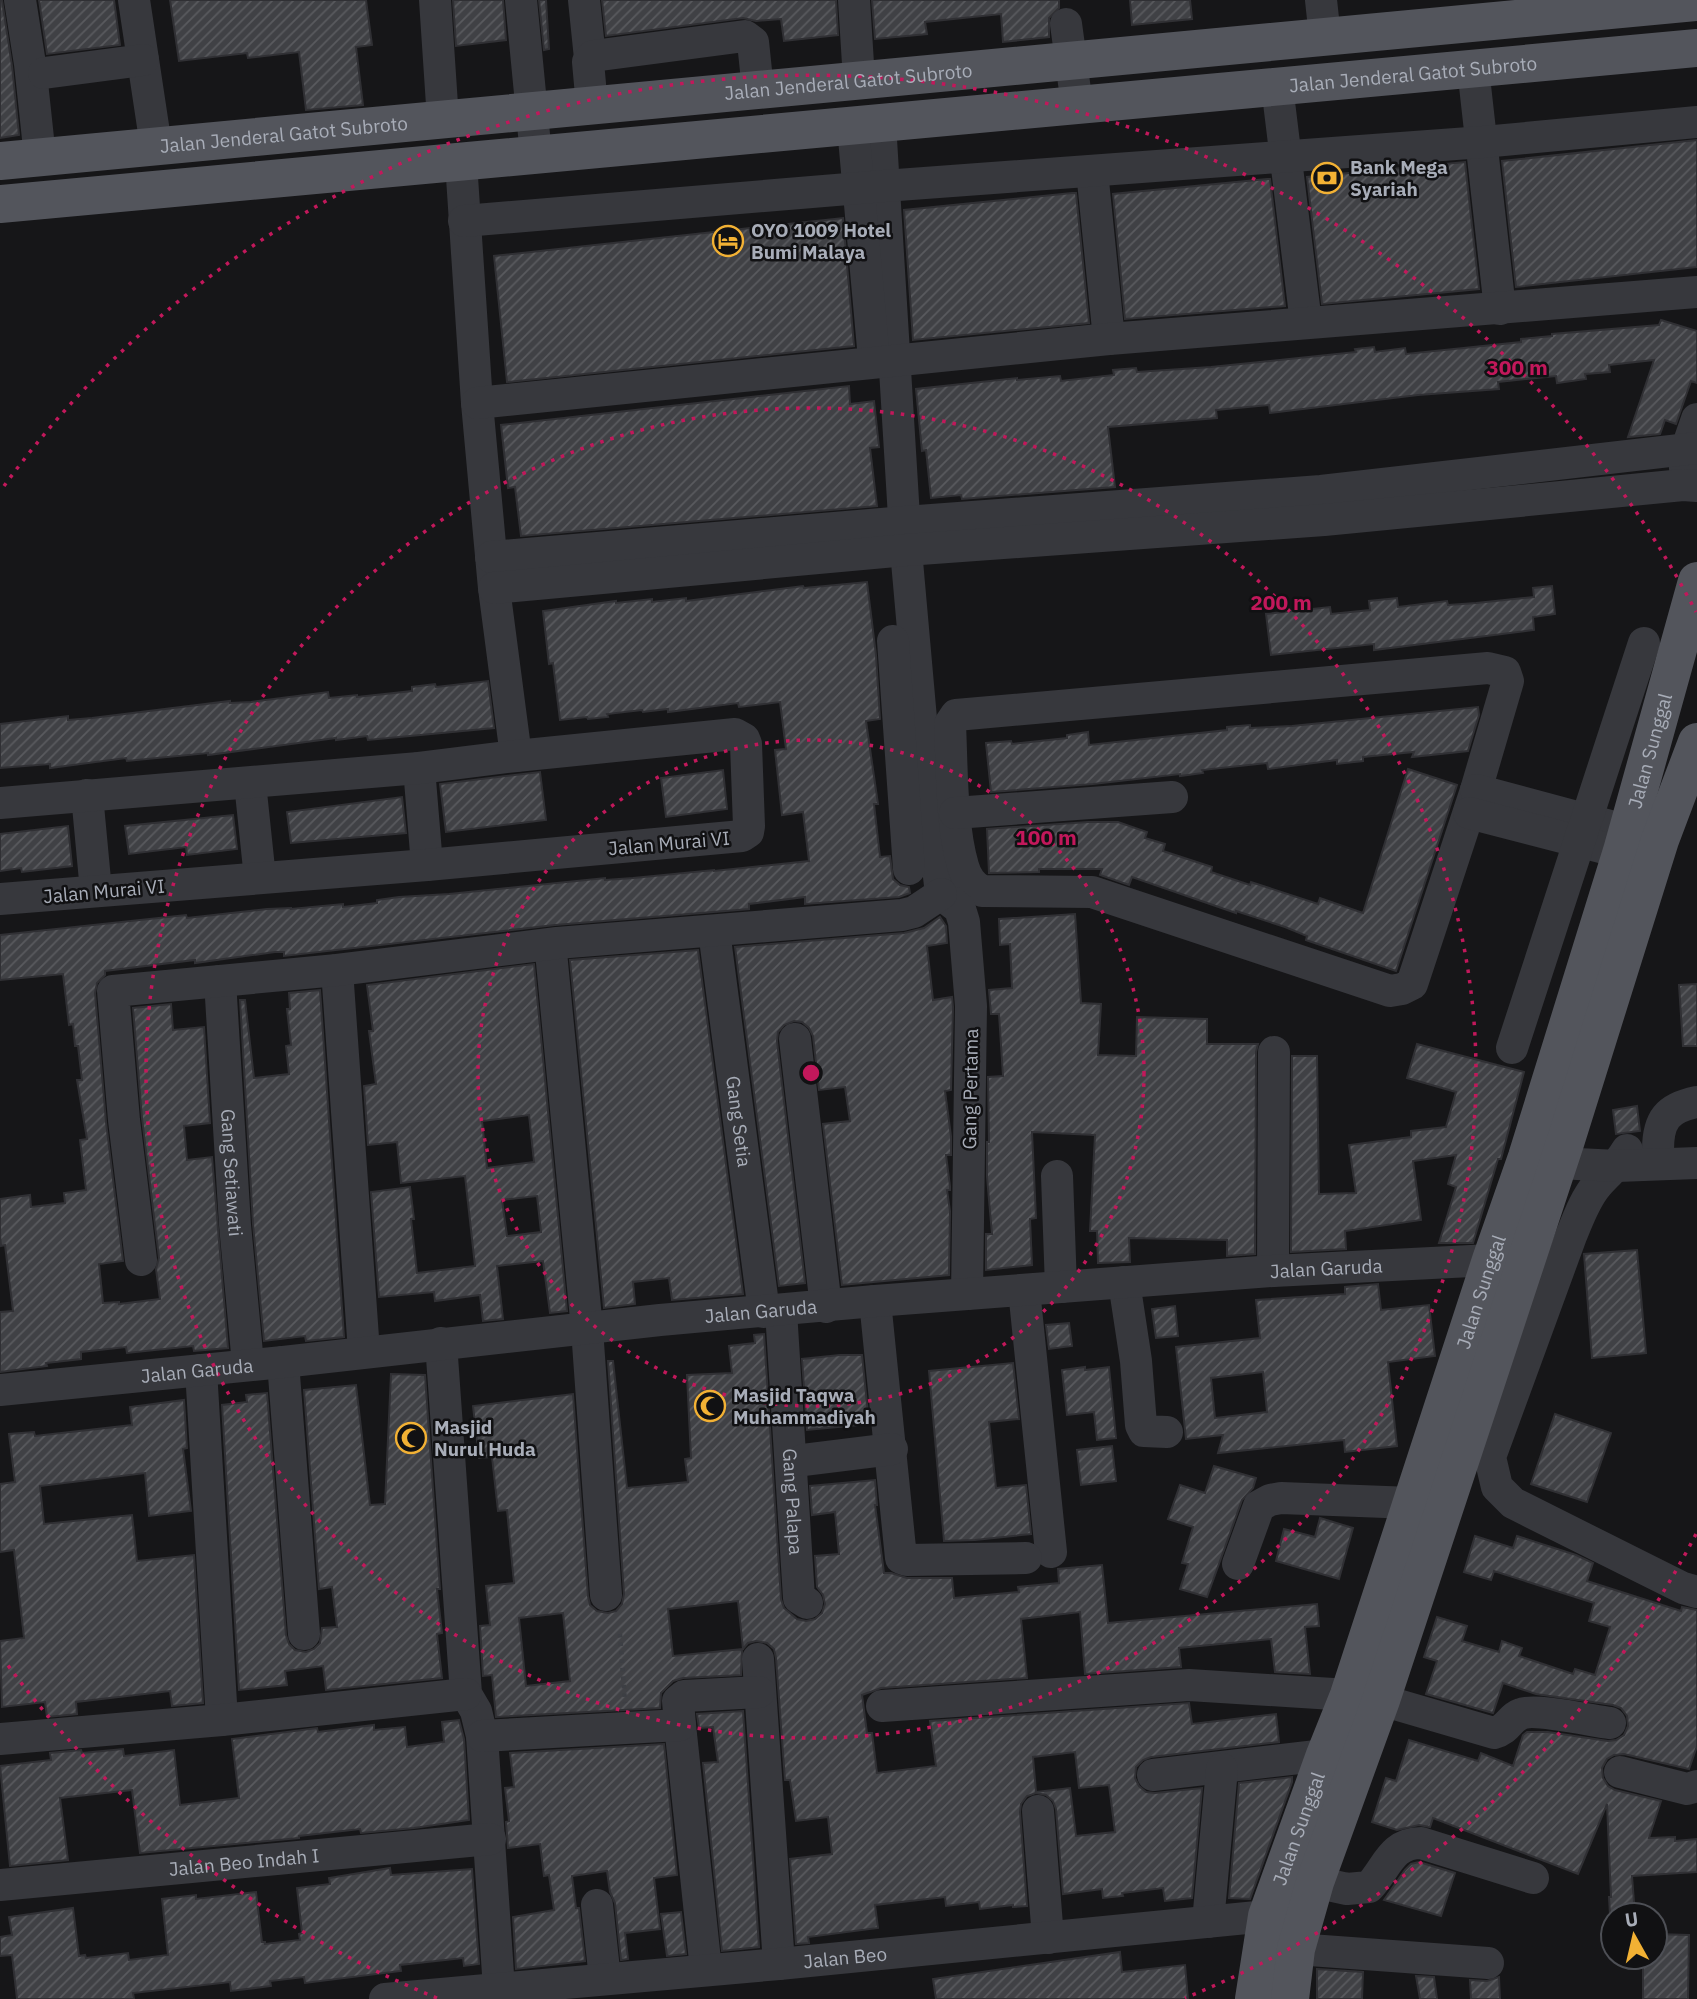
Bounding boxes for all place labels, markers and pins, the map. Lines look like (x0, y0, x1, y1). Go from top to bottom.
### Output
place label: Bank Mega Syariah (1350, 155, 1448, 201)
bank icon: Bank Mega Syariah (1310, 161, 1344, 195)
place label: OYO 1009 Hotel Bumi Malaya (751, 218, 891, 264)
hotel icon: OYO 1009 Hotel Bumi Malaya (711, 224, 745, 258)
centre of rings (799, 1061, 823, 1085)
place label: Masjid Taqwa Muhammadiyah (733, 1383, 876, 1429)
mosque icon: Masjid Taqwa Muhammadiyah (693, 1389, 727, 1423)
place label: Masjid Nurul Huda (434, 1415, 536, 1461)
mosque icon: Masjid Nurul Huda (394, 1421, 428, 1455)

